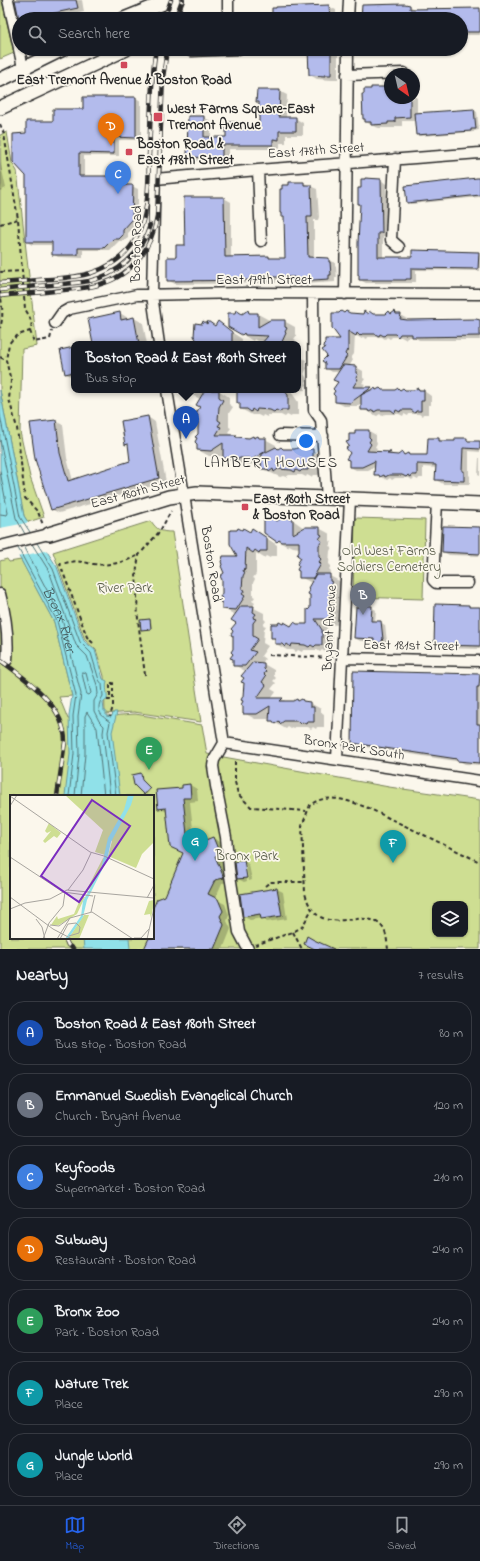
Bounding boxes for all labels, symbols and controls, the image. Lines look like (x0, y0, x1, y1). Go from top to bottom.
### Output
search box (12, 12, 468, 56)
icon: search (26, 23, 48, 45)
text: Search here (58, 23, 130, 45)
marker: East Tremont Avenue & Boston Road (119, 60, 129, 70)
north arrow (384, 68, 420, 104)
place label: East Tremont Avenue & Boston Road (16, 70, 232, 91)
place label: West Farms Square–East Tremont Avenue (167, 99, 315, 136)
marker: West Farms Square–East Tremont Avenue (152, 111, 164, 123)
pin: D (98, 113, 124, 146)
place label: Boston Road & East 178th Street (136, 134, 234, 171)
street label: East 178th Street (267, 137, 365, 165)
marker: Boston Road & East 178th Street (124, 147, 134, 157)
pin: C (105, 161, 131, 194)
street label: Boston Road (126, 205, 148, 284)
street label: East 179th Street (216, 270, 312, 291)
popup (71, 341, 301, 393)
text: Boston Road & East 180th Street (86, 347, 286, 369)
text: Bus stop (86, 369, 136, 388)
pin: A (173, 406, 199, 439)
your location (296, 431, 316, 451)
district label: LAMBERT HOUSES (204, 452, 338, 474)
street label: East 180th Street (88, 469, 188, 515)
place label: East 180th Street & Boston Road (252, 489, 351, 526)
marker: East 180th Street & Boston Road (240, 502, 250, 512)
street label: Boston Road (194, 524, 227, 604)
park label: Old West Farms Soldiers Cemetery (337, 541, 441, 579)
park label: River Park (97, 578, 154, 599)
pin: B (350, 582, 376, 615)
water label: Bronx River (36, 583, 82, 657)
street label: Bryant Avenue (317, 584, 344, 673)
street label: East 181st Street (363, 635, 460, 657)
street label: Bronx Park South (301, 729, 406, 766)
pin: E (136, 737, 162, 770)
inset map (10, 795, 154, 939)
pin: G (182, 828, 208, 861)
pin: F (380, 830, 406, 863)
park label: Bronx Park (214, 846, 279, 867)
map controls (432, 901, 468, 937)
button: layers (432, 901, 468, 937)
text: Nearby (16, 963, 68, 988)
text: 7 results (418, 966, 464, 985)
text: Boston Road & East 180th Street (55, 1013, 256, 1035)
text: A (26, 1024, 34, 1043)
text: 80 m (439, 1024, 463, 1043)
text: Bus stop · Boston Road (55, 1035, 186, 1054)
text: Emmanuel Swedish Evangelical Church (55, 1085, 293, 1107)
text: B (26, 1096, 34, 1115)
text: 120 m (433, 1096, 463, 1115)
text: Church · Bryant Avenue (55, 1107, 181, 1126)
text: Keyfoods (55, 1157, 115, 1179)
text: C (26, 1168, 34, 1187)
text: 210 m (433, 1168, 463, 1187)
text: Supermarket · Boston Road (55, 1179, 205, 1198)
text: Subway (55, 1229, 107, 1251)
text: D (25, 1240, 35, 1259)
text: 240 m (432, 1240, 463, 1259)
text: Restaurant · Boston Road (55, 1251, 196, 1270)
text: Bronx Zoo (55, 1301, 120, 1323)
text: E (26, 1312, 34, 1331)
text: 240 m (432, 1312, 463, 1331)
text: Park · Boston Road (55, 1323, 159, 1342)
text: Nature Trek (55, 1373, 128, 1395)
text: F (26, 1384, 34, 1403)
text: 290 m (434, 1384, 463, 1403)
text: Place (55, 1395, 83, 1414)
text: Jungle World (55, 1445, 132, 1467)
text: G (26, 1456, 34, 1475)
text: 290 m (434, 1456, 463, 1475)
text: Place (55, 1467, 83, 1486)
tab: Map (64, 1514, 86, 1554)
tab: Directions (214, 1514, 259, 1554)
tab: Saved (387, 1514, 416, 1554)

